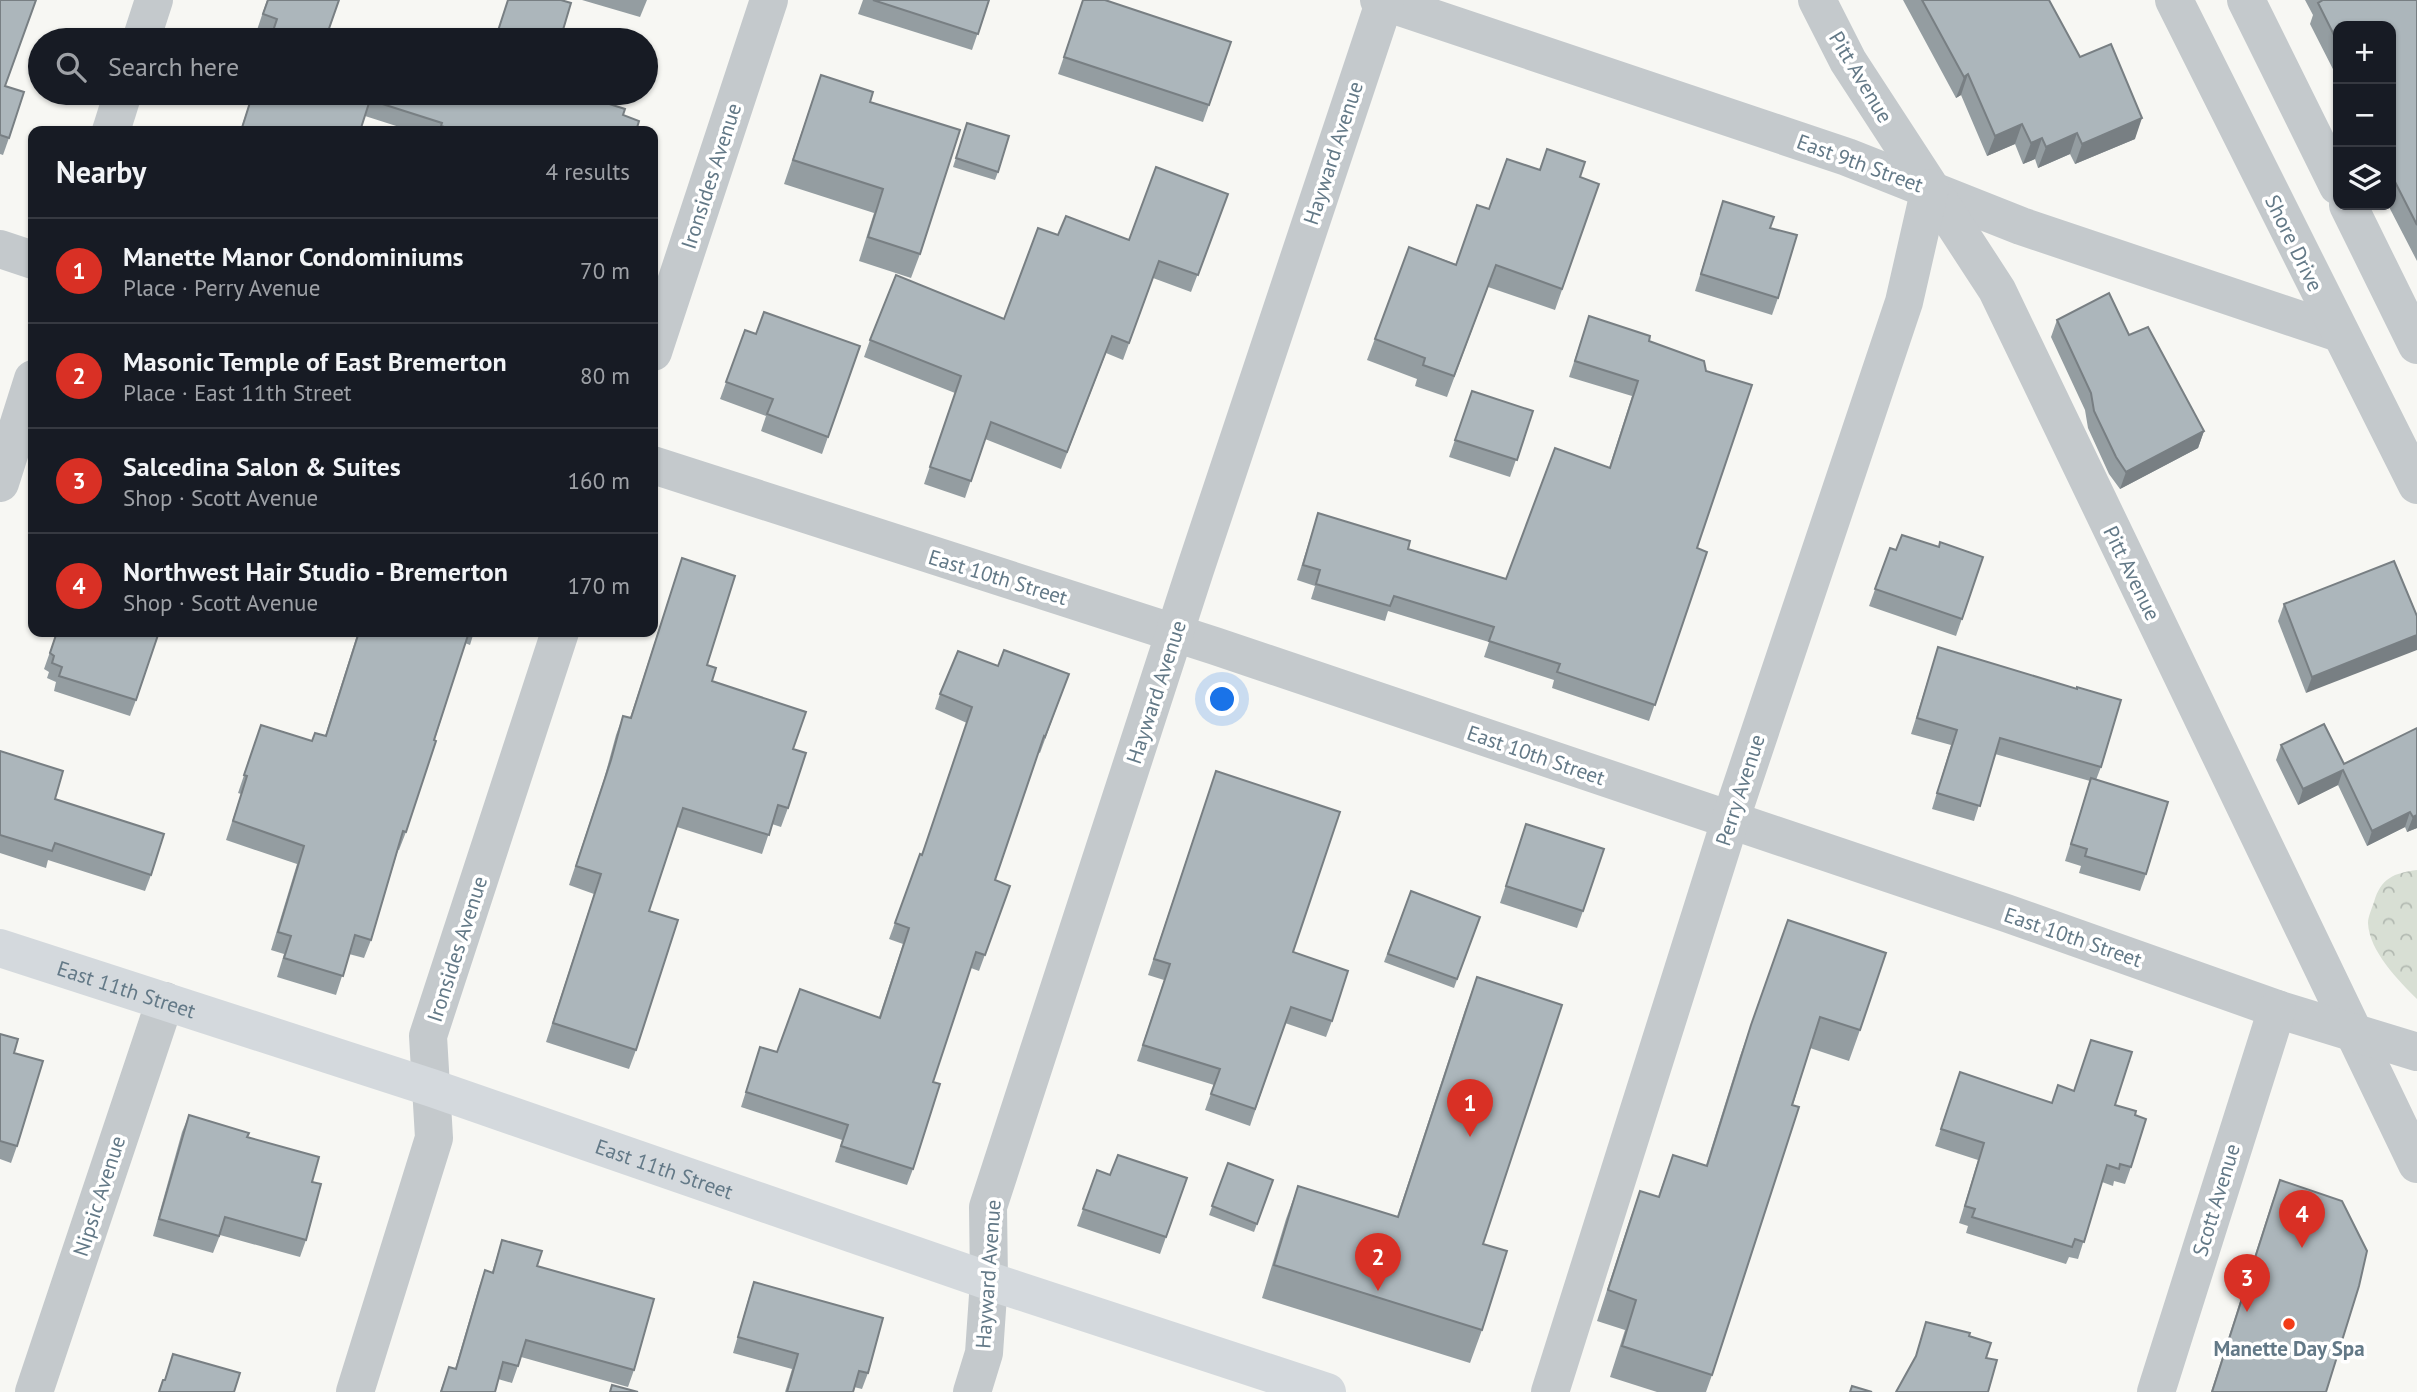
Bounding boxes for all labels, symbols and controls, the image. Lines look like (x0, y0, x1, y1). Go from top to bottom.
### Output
map controls (2333, 21, 2396, 210)
button: + (2333, 21, 2396, 84)
street label: Pitt Avenue (1823, 26, 1899, 128)
search box (28, 28, 658, 105)
icon: search (52, 48, 90, 86)
text: Search here (108, 50, 239, 83)
street label: Hayward Avenue (1297, 78, 1369, 228)
button: − (2333, 84, 2396, 147)
street label: Ironsides Avenue (675, 100, 747, 252)
street label: East 9th Street (1793, 128, 1927, 198)
button: layers (2333, 147, 2396, 210)
text: Nearby (56, 152, 146, 191)
text: 4 results (546, 157, 630, 186)
street label: Shore Drive (2259, 190, 2329, 296)
text: Manette Manor Condominiums (123, 240, 464, 273)
text: 1 (72, 256, 86, 285)
text: 70 m (580, 256, 630, 285)
text: Place · Perry Avenue (123, 273, 320, 302)
text: Masonic Temple of East Bremerton (123, 345, 507, 378)
text: 2 (72, 361, 86, 390)
text: 80 m (580, 361, 630, 390)
text: Place · East 11th Street (123, 378, 352, 407)
text: Salcedina Salon & Suites (123, 450, 401, 483)
text: 3 (72, 466, 86, 495)
text: 160 m (568, 466, 630, 495)
text: Shop · Scott Avenue (123, 483, 318, 512)
street label: Pitt Avenue (2097, 521, 2167, 625)
street label: East 10th Street (925, 543, 1071, 611)
text: Northwest Hair Studio - Bremerton (123, 555, 508, 588)
text: 4 (72, 571, 86, 600)
text: 170 m (568, 571, 630, 600)
text: Shop · Scott Avenue (123, 588, 318, 617)
street label: Hayward Avenue (1120, 617, 1192, 767)
your location (1205, 682, 1239, 716)
street label: East 10th Street (1464, 719, 1608, 791)
street label: Perry Avenue (1709, 731, 1771, 849)
street label: Ironsides Avenue (421, 873, 493, 1025)
street label: East 10th Street (2001, 901, 2145, 973)
street label: East 11th Street (54, 954, 199, 1024)
pin: 1 (1447, 1079, 1493, 1137)
street label: Nipsic Avenue (67, 1132, 131, 1260)
street label: East 11th Street (592, 1132, 737, 1205)
street label: Scott Avenue (2186, 1141, 2246, 1259)
pin: 4 (2279, 1190, 2325, 1248)
street label: Hayward Avenue (969, 1199, 1007, 1349)
pin: 2 (1355, 1233, 1401, 1291)
pin: 3 (2224, 1254, 2270, 1312)
marker: Manette Day Spa (2281, 1316, 2297, 1332)
place label: Manette Day Spa (2213, 1335, 2365, 1362)

